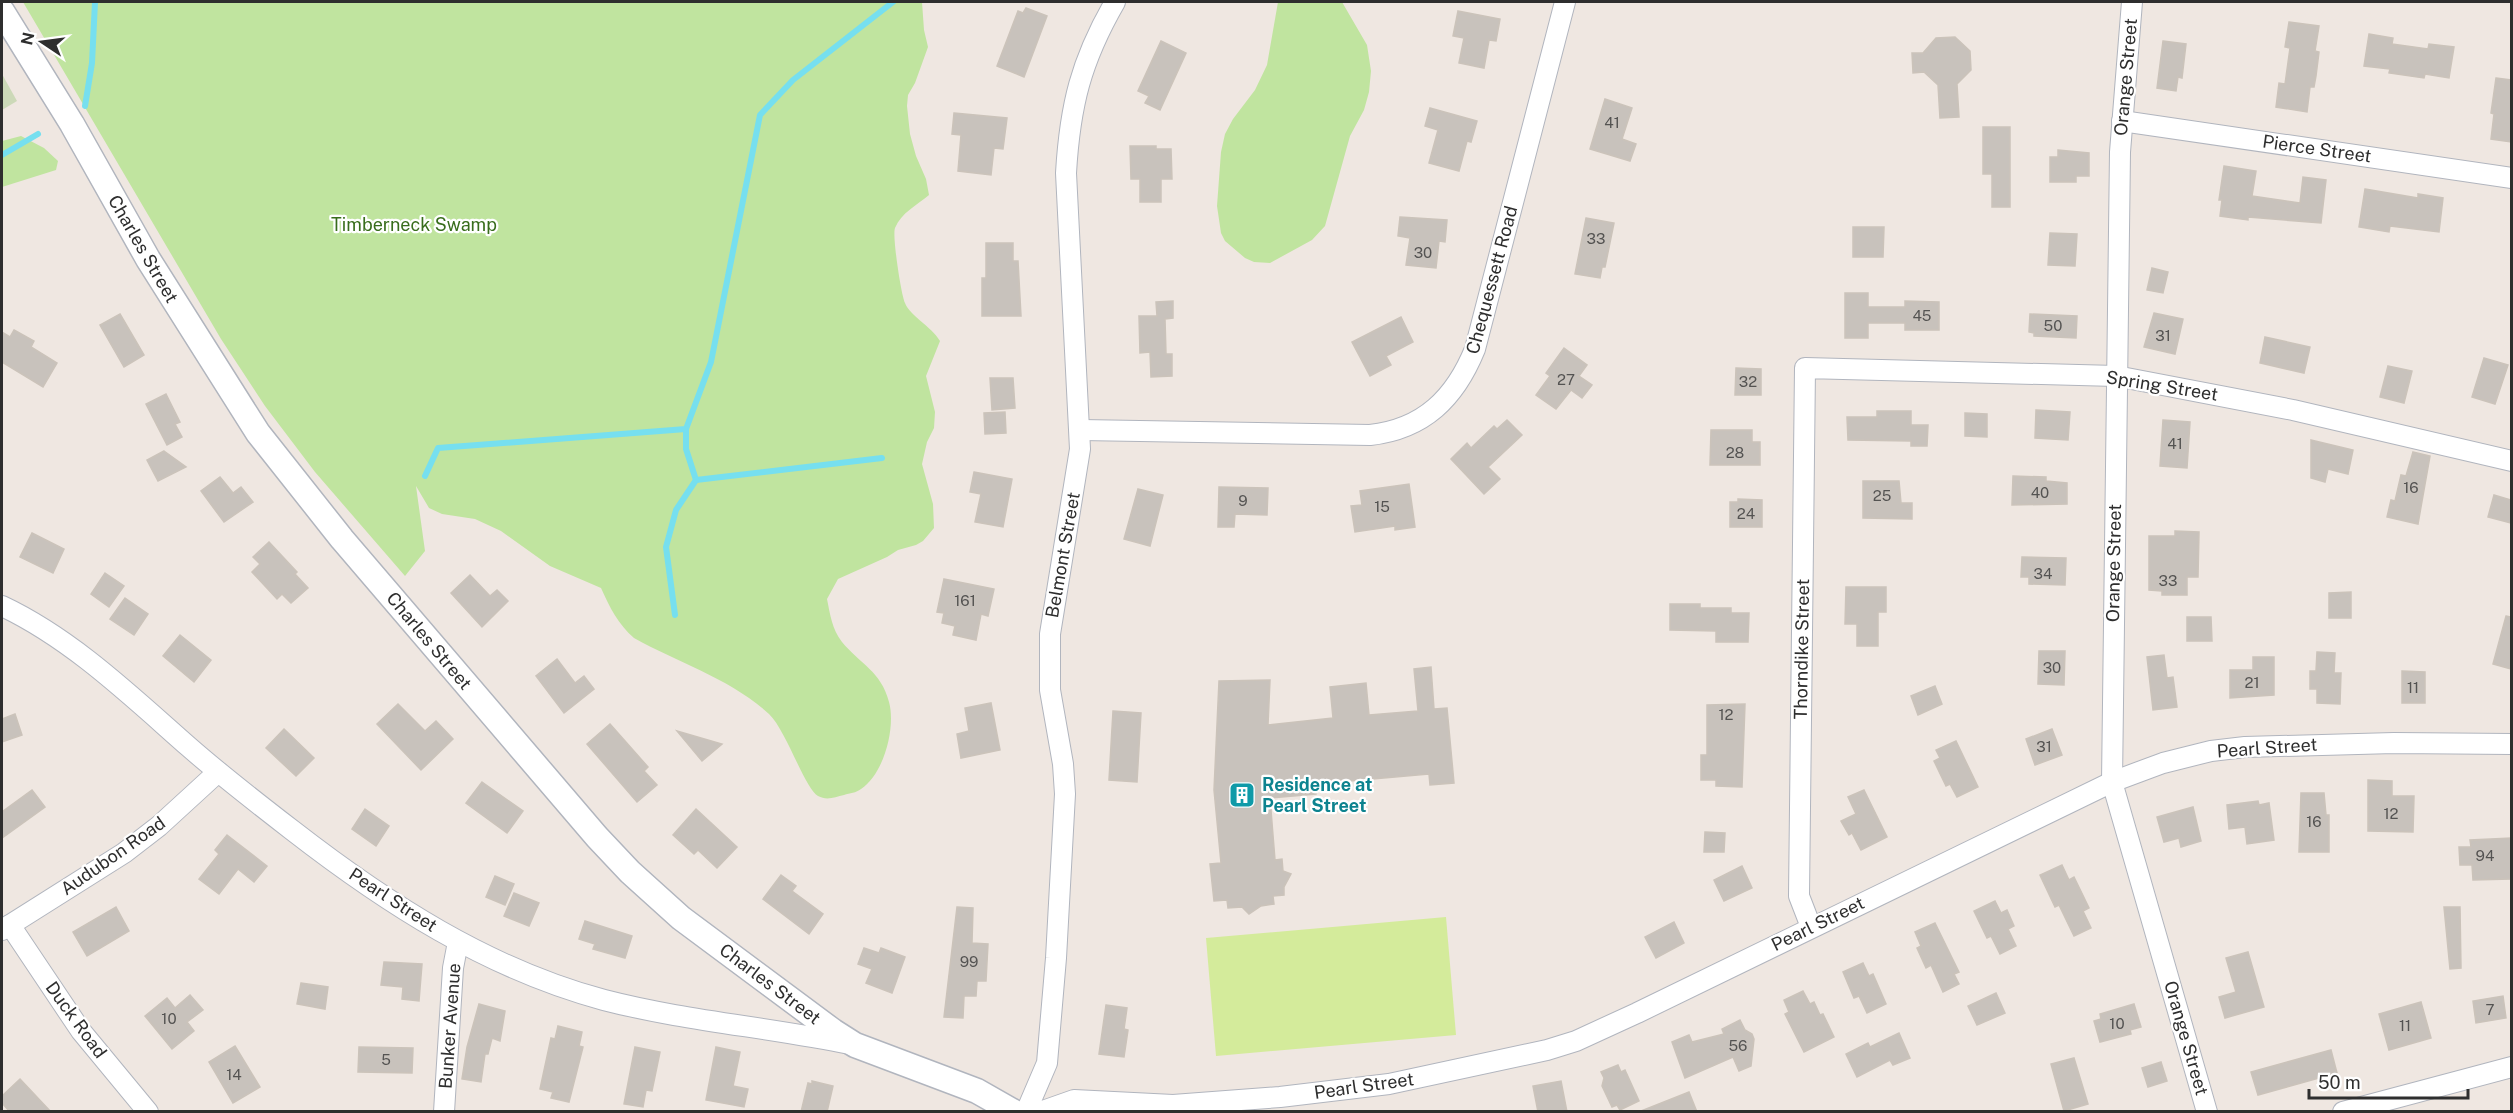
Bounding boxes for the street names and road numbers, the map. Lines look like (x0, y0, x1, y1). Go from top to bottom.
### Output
street label: Orange Street (2110, 17, 2141, 137)
street label: Pierce Street (2261, 130, 2373, 167)
street label: Charles Street (104, 191, 183, 306)
street label: Chequessett Road (1462, 204, 1521, 356)
street label: Spring Street (2105, 366, 2219, 405)
street label: Belmont Street (1041, 490, 1084, 619)
street label: Orange Street (2102, 504, 2125, 622)
street label: Thorndike Street (1790, 578, 1813, 720)
street label: Charles Street (382, 588, 476, 694)
street label: Pearl Street (2216, 734, 2318, 761)
street label: Audubon Road (56, 812, 169, 899)
street label: Pearl Street (345, 863, 441, 936)
street label: Pearl Street (1768, 892, 1868, 955)
street label: Charles Street (716, 939, 825, 1028)
street label: Bunker Avenue (435, 962, 464, 1090)
street label: Duck Road (42, 977, 111, 1062)
street label: Orange Street (2160, 978, 2213, 1098)
street label: Pearl Street (1313, 1068, 1415, 1103)

